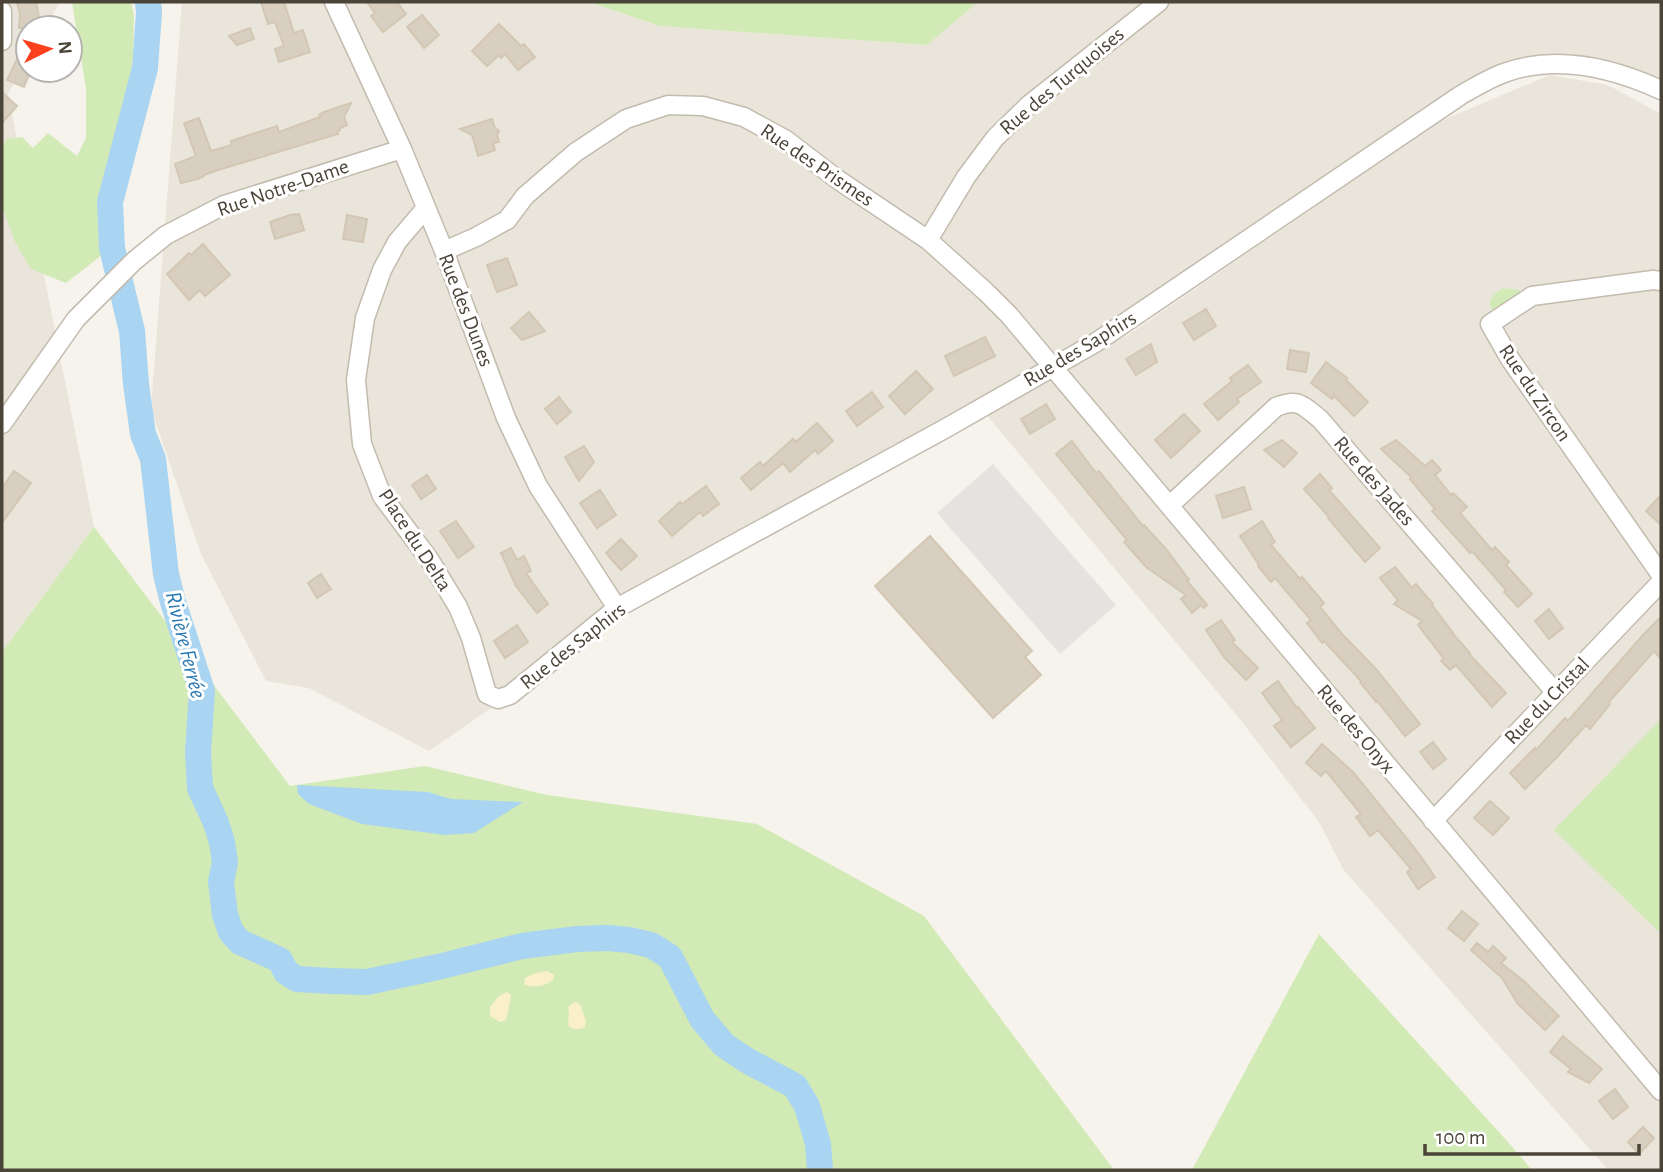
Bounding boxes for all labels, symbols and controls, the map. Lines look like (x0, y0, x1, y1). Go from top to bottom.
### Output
north arrow (14, 14, 84, 84)
street label: Rue des Turquoises (996, 23, 1128, 139)
text: N (54, 40, 74, 55)
street label: Rue des Prismes (757, 120, 877, 210)
street label: Rue Notre-Dame (214, 156, 352, 220)
street label: Rue des Dunes (435, 251, 497, 369)
street label: Rue des Saphirs (1020, 307, 1140, 391)
street label: Rue du Zircon (1495, 341, 1575, 445)
street label: Rue des Jades (1330, 432, 1418, 530)
street label: Place du Delta (374, 485, 456, 595)
water label: Rivière Ferrée (161, 589, 209, 701)
street label: Rue des Saphirs (516, 599, 630, 693)
street label: Rue du Cristal (1501, 653, 1593, 749)
street label: Rue des Onyx (1313, 681, 1399, 777)
scale bar (1425, 1112, 1638, 1156)
text: 100 m (1436, 1127, 1486, 1148)

